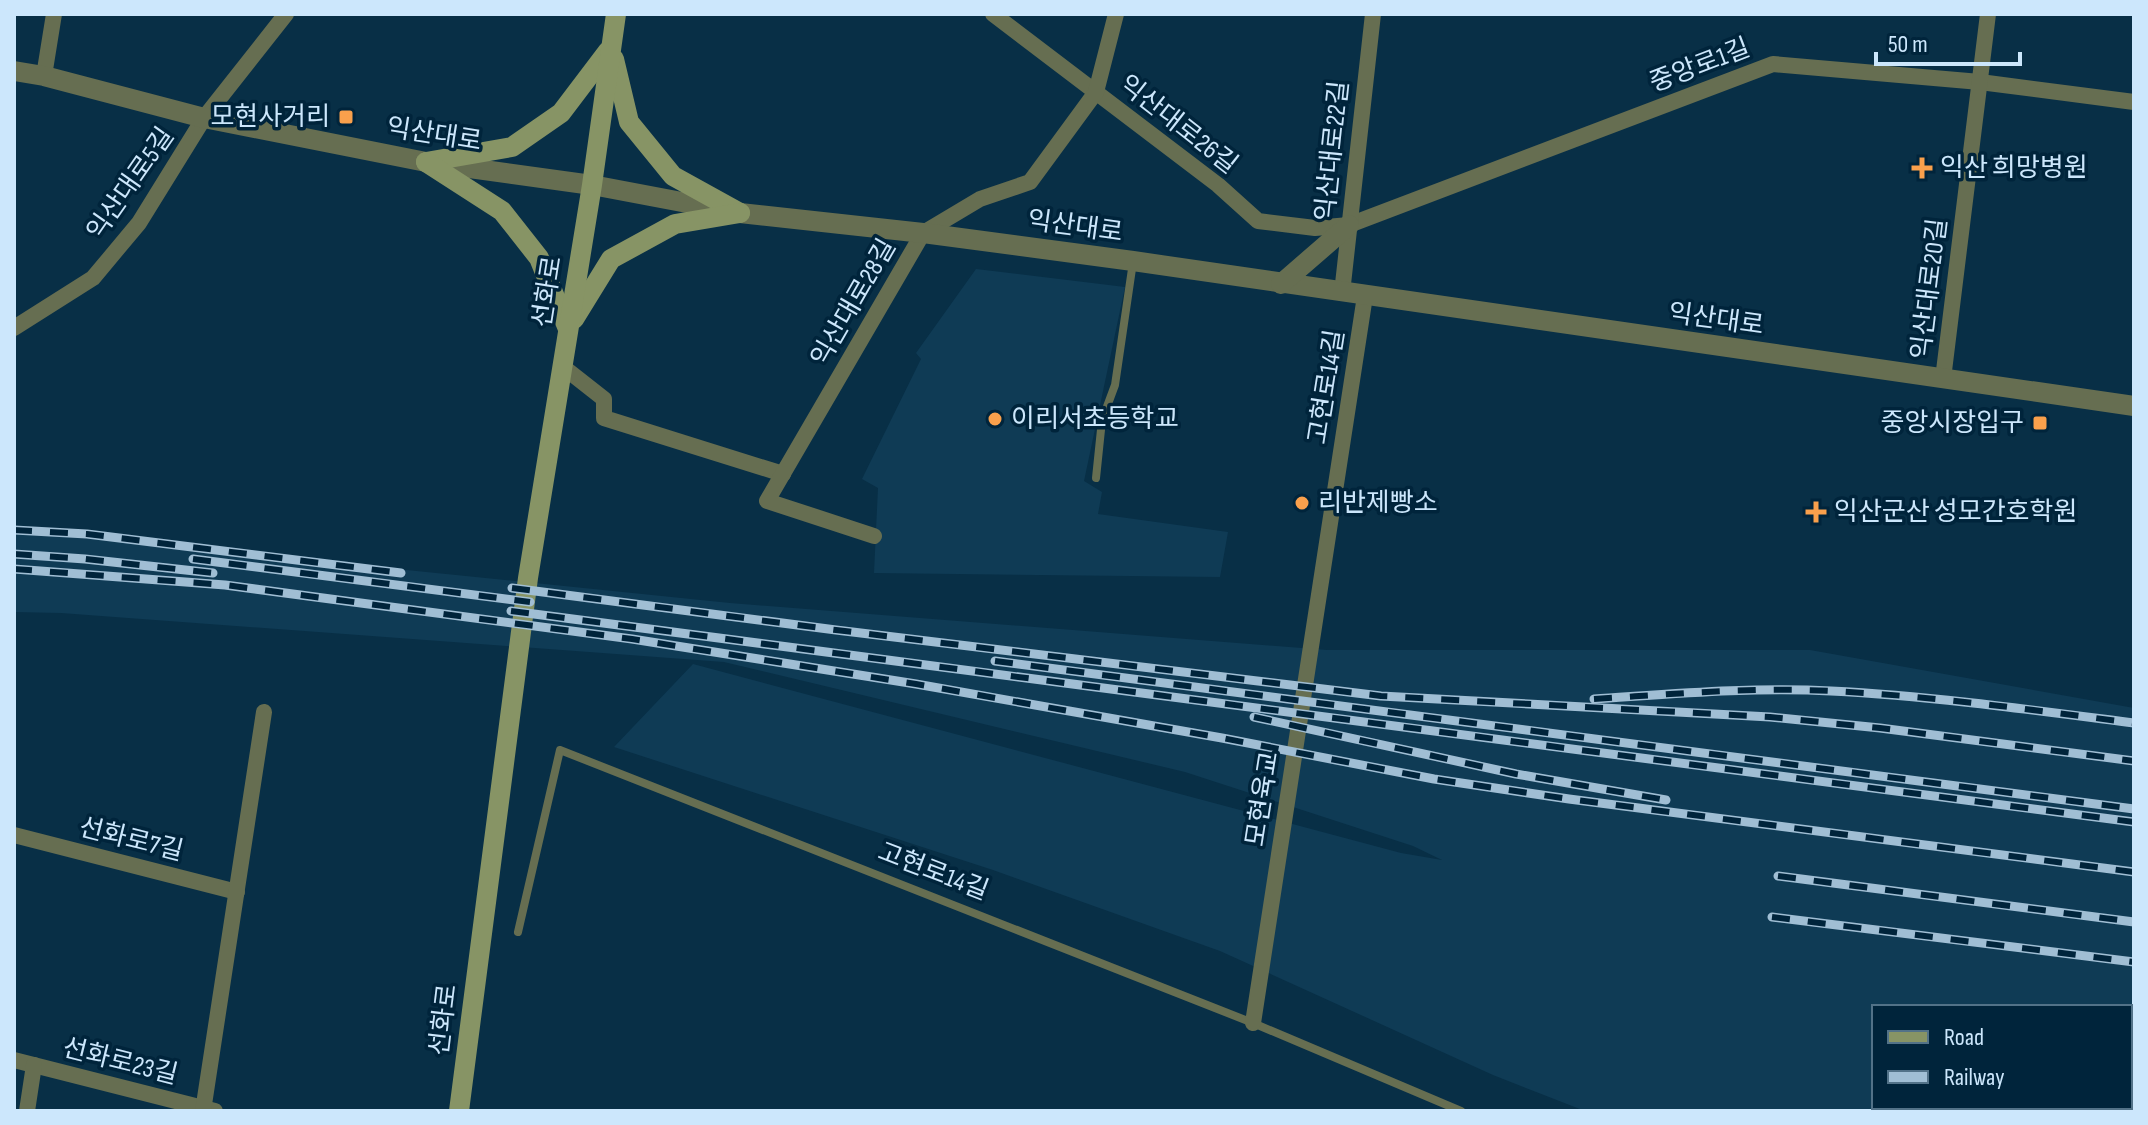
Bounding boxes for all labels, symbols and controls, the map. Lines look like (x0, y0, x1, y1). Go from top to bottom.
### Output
scale bar (1876, 16, 2020, 66)
text: 50 m (1888, 30, 1928, 59)
street label: 중앙로1길 (1646, 33, 1754, 99)
street label: 익산대로26길 (1113, 69, 1243, 181)
street label: 익산대로22길 (1310, 79, 1356, 223)
place label: 모현사거리 (210, 102, 330, 133)
marker: 모현사거리 (337, 108, 355, 126)
street label: 익산대로 (384, 112, 484, 158)
street label: 익산대로5길 (81, 122, 181, 246)
place label: 익산 희망병원 (1940, 153, 2088, 184)
marker: 익산 희망병원 (1911, 157, 1933, 179)
street label: 익산대로 (1025, 205, 1125, 249)
street label: 익산대로20길 (1906, 217, 1954, 361)
street label: 익산대로28길 (805, 234, 903, 372)
street label: 선화로 (527, 254, 569, 330)
street label: 익산대로 (1666, 298, 1766, 342)
street label: 고현로14길 (1303, 327, 1351, 447)
place label: 이리서초등학교 (1011, 404, 1178, 435)
place label: 중앙시장입구 (1880, 408, 2024, 439)
marker: 이리서초등학교 (986, 410, 1004, 428)
marker: 중앙시장입구 (2031, 414, 2049, 432)
place label: 리반제빵소 (1318, 488, 1438, 519)
marker: 리반제빵소 (1293, 494, 1311, 512)
place label: 익산군산 성모간호학원 (1834, 497, 2077, 528)
marker: 익산군산 성모간호학원 (1805, 501, 1827, 523)
street label: 모현육교 (1240, 749, 1286, 849)
street label: 선화로7길 (76, 812, 186, 868)
street label: 고현로14길 (873, 837, 993, 907)
street label: 선화로 (424, 982, 464, 1058)
legend (1872, 1005, 2132, 1109)
text: Road (1944, 1023, 1984, 1052)
street label: 선화로23길 (59, 1033, 181, 1091)
text: Railway (1944, 1063, 2004, 1092)

